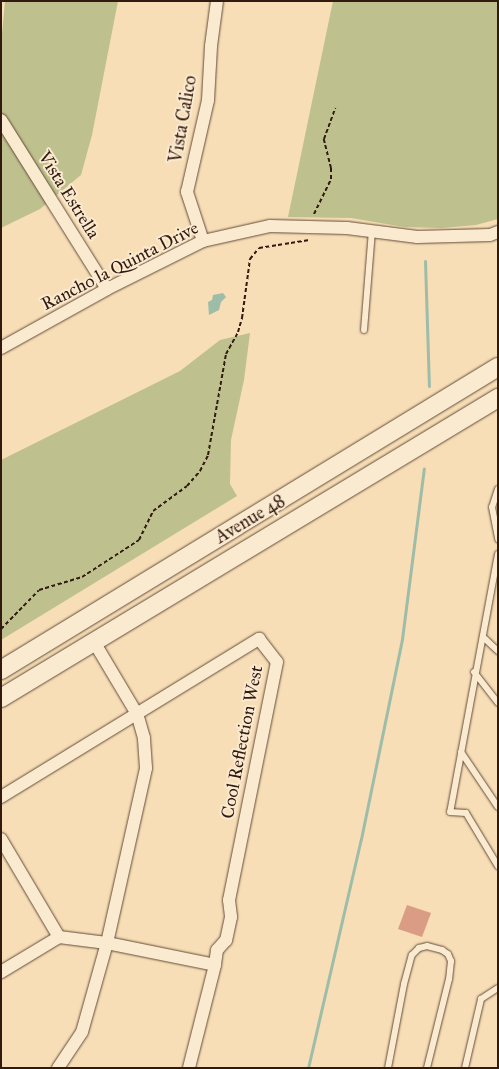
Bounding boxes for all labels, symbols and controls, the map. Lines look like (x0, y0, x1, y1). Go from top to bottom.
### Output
street label: Vista Calico (165, 74, 201, 164)
street label: Vista Estrella (34, 147, 104, 243)
street label: Rancho la Quinta Drive (38, 217, 202, 315)
street label: Avenue 48 (211, 490, 289, 548)
street label: Cool Reflection West (217, 664, 267, 820)

